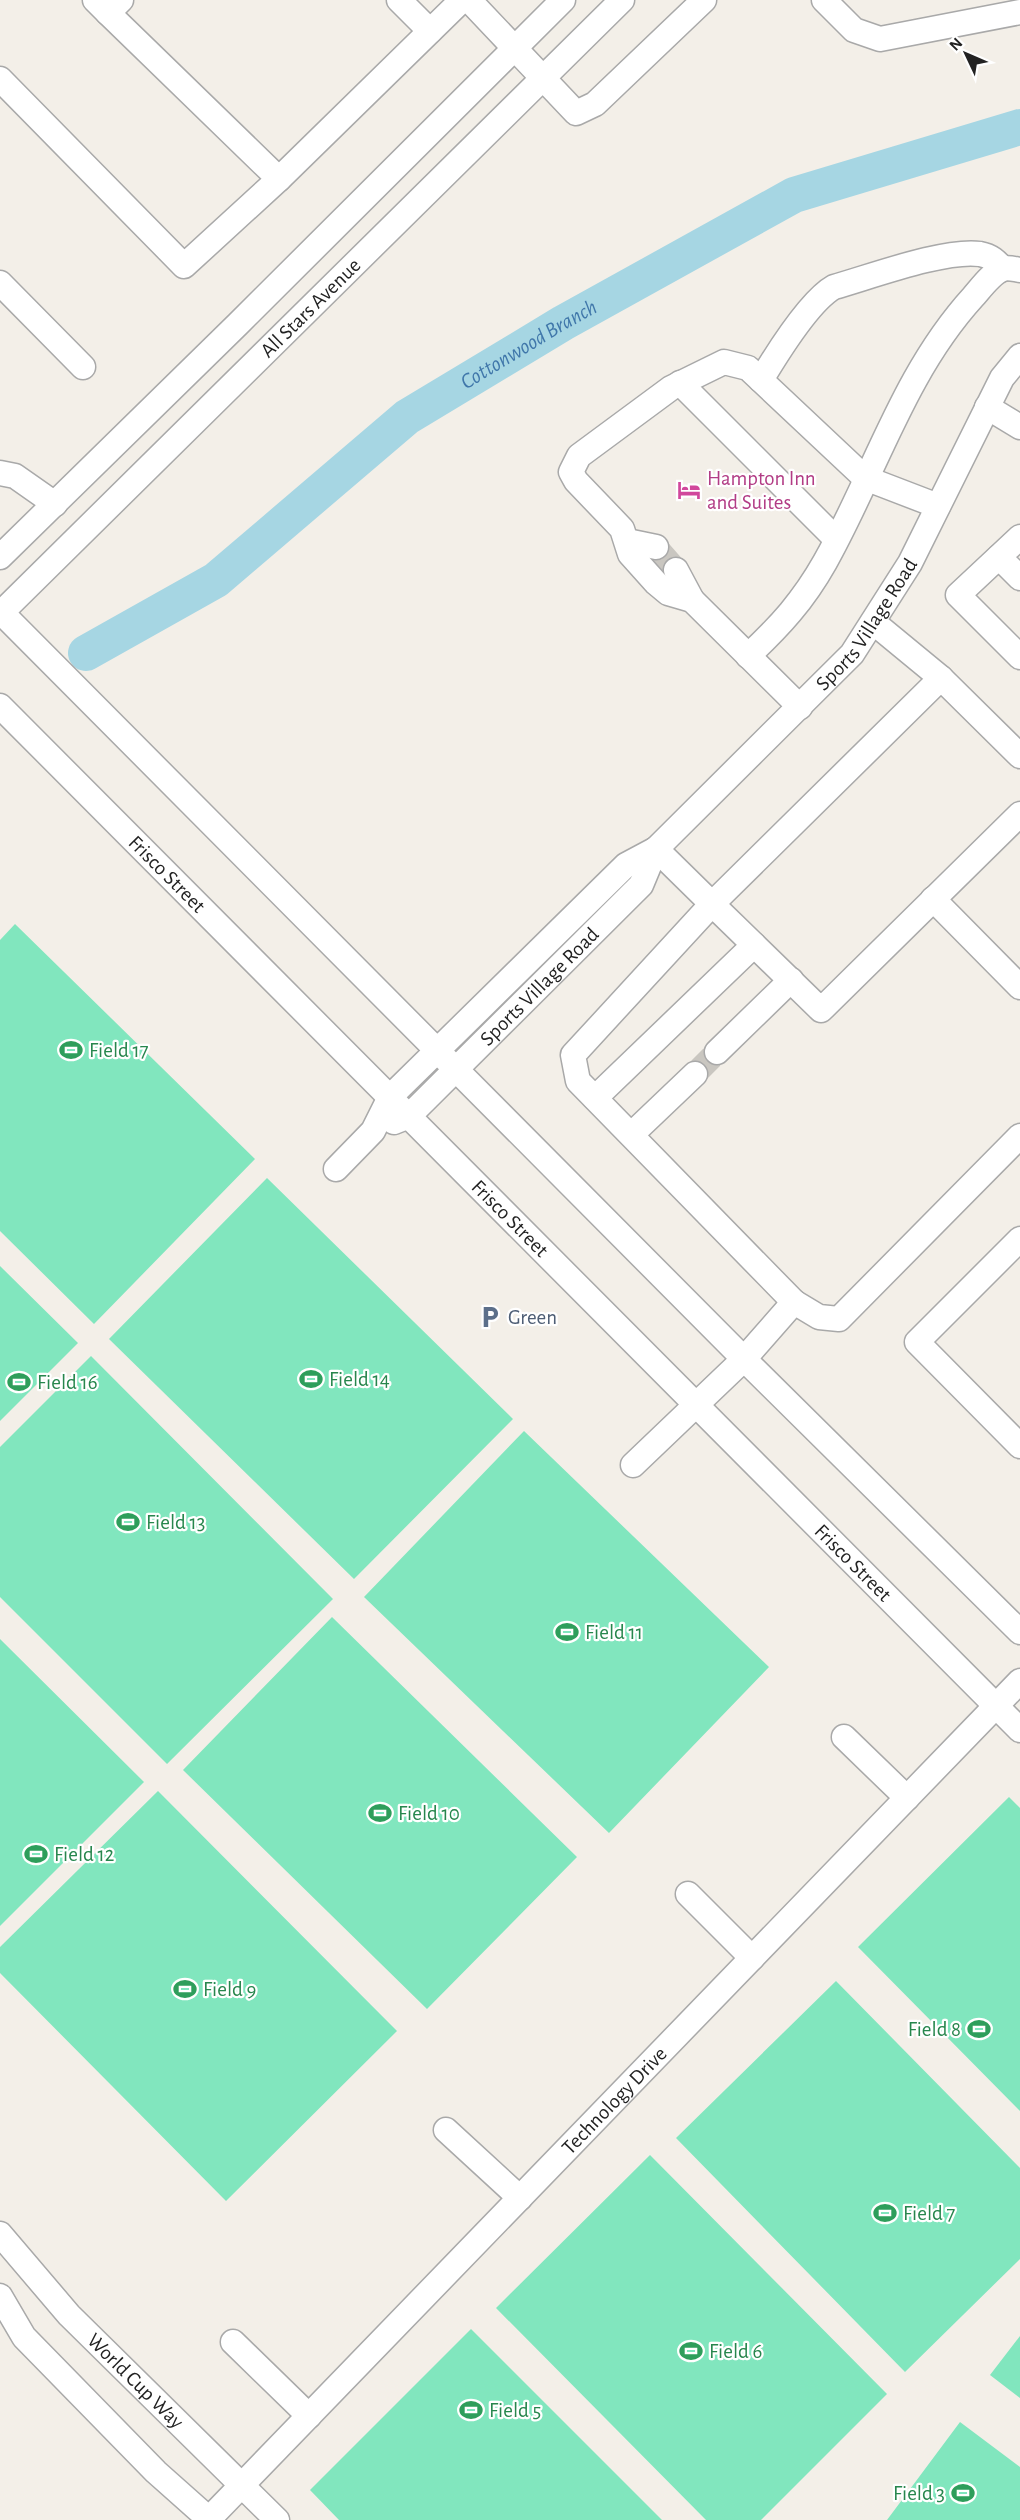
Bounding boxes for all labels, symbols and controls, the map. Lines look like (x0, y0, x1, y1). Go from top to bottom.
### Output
north arrow (936, 24, 996, 84)
text: N (946, 35, 966, 54)
street label: All Stars Avenue (256, 254, 364, 361)
water label: Cottonwood Branch (457, 296, 601, 393)
place label: Hampton Inn and Suites (707, 468, 816, 513)
hotel icon: Hampton Inn and Suites (676, 477, 702, 503)
street label: Sports Village Road (812, 554, 921, 694)
street label: Frisco Street (125, 831, 210, 917)
street label: Sports Village Road (476, 923, 603, 1049)
sports icon: Field 17 (58, 1037, 84, 1063)
place label: Field 17 (89, 1040, 149, 1061)
street label: Frisco Street (468, 1176, 553, 1261)
parking icon: Green (477, 1304, 503, 1330)
place label: Green (508, 1307, 557, 1328)
sports icon: Field 14 (298, 1366, 324, 1392)
sports icon: Field 16 (6, 1369, 32, 1395)
place label: Field 14 (329, 1369, 390, 1390)
place label: Field 16 (37, 1372, 98, 1393)
sports icon: Field 13 (115, 1509, 141, 1535)
place label: Field 13 (146, 1512, 205, 1533)
street label: Frisco Street (811, 1520, 896, 1605)
sports icon: Field 11 (554, 1619, 580, 1645)
place label: Field 11 (585, 1622, 643, 1643)
sports icon: Field 10 (367, 1800, 393, 1826)
place label: Field 10 (398, 1803, 460, 1824)
sports icon: Field 12 (23, 1841, 49, 1867)
place label: Field 12 (54, 1844, 114, 1865)
sports icon: Field 9 (172, 1976, 198, 2002)
place label: Field 9 (203, 1979, 256, 2000)
sports icon: Field 8 (966, 2016, 992, 2042)
place label: Field 8 (908, 2019, 961, 2040)
street label: Technology Drive (558, 2043, 671, 2158)
sports icon: Field 7 (872, 2200, 898, 2226)
place label: Field 7 (903, 2203, 955, 2224)
street label: World Cup Way (83, 2329, 188, 2432)
sports icon: Field 6 (678, 2338, 704, 2364)
place label: Field 6 (709, 2341, 762, 2362)
sports icon: Field 5 (458, 2397, 484, 2423)
place label: Field 5 (489, 2400, 541, 2421)
sports icon: Field 3 (950, 2480, 976, 2506)
place label: Field 3 (893, 2483, 945, 2504)

